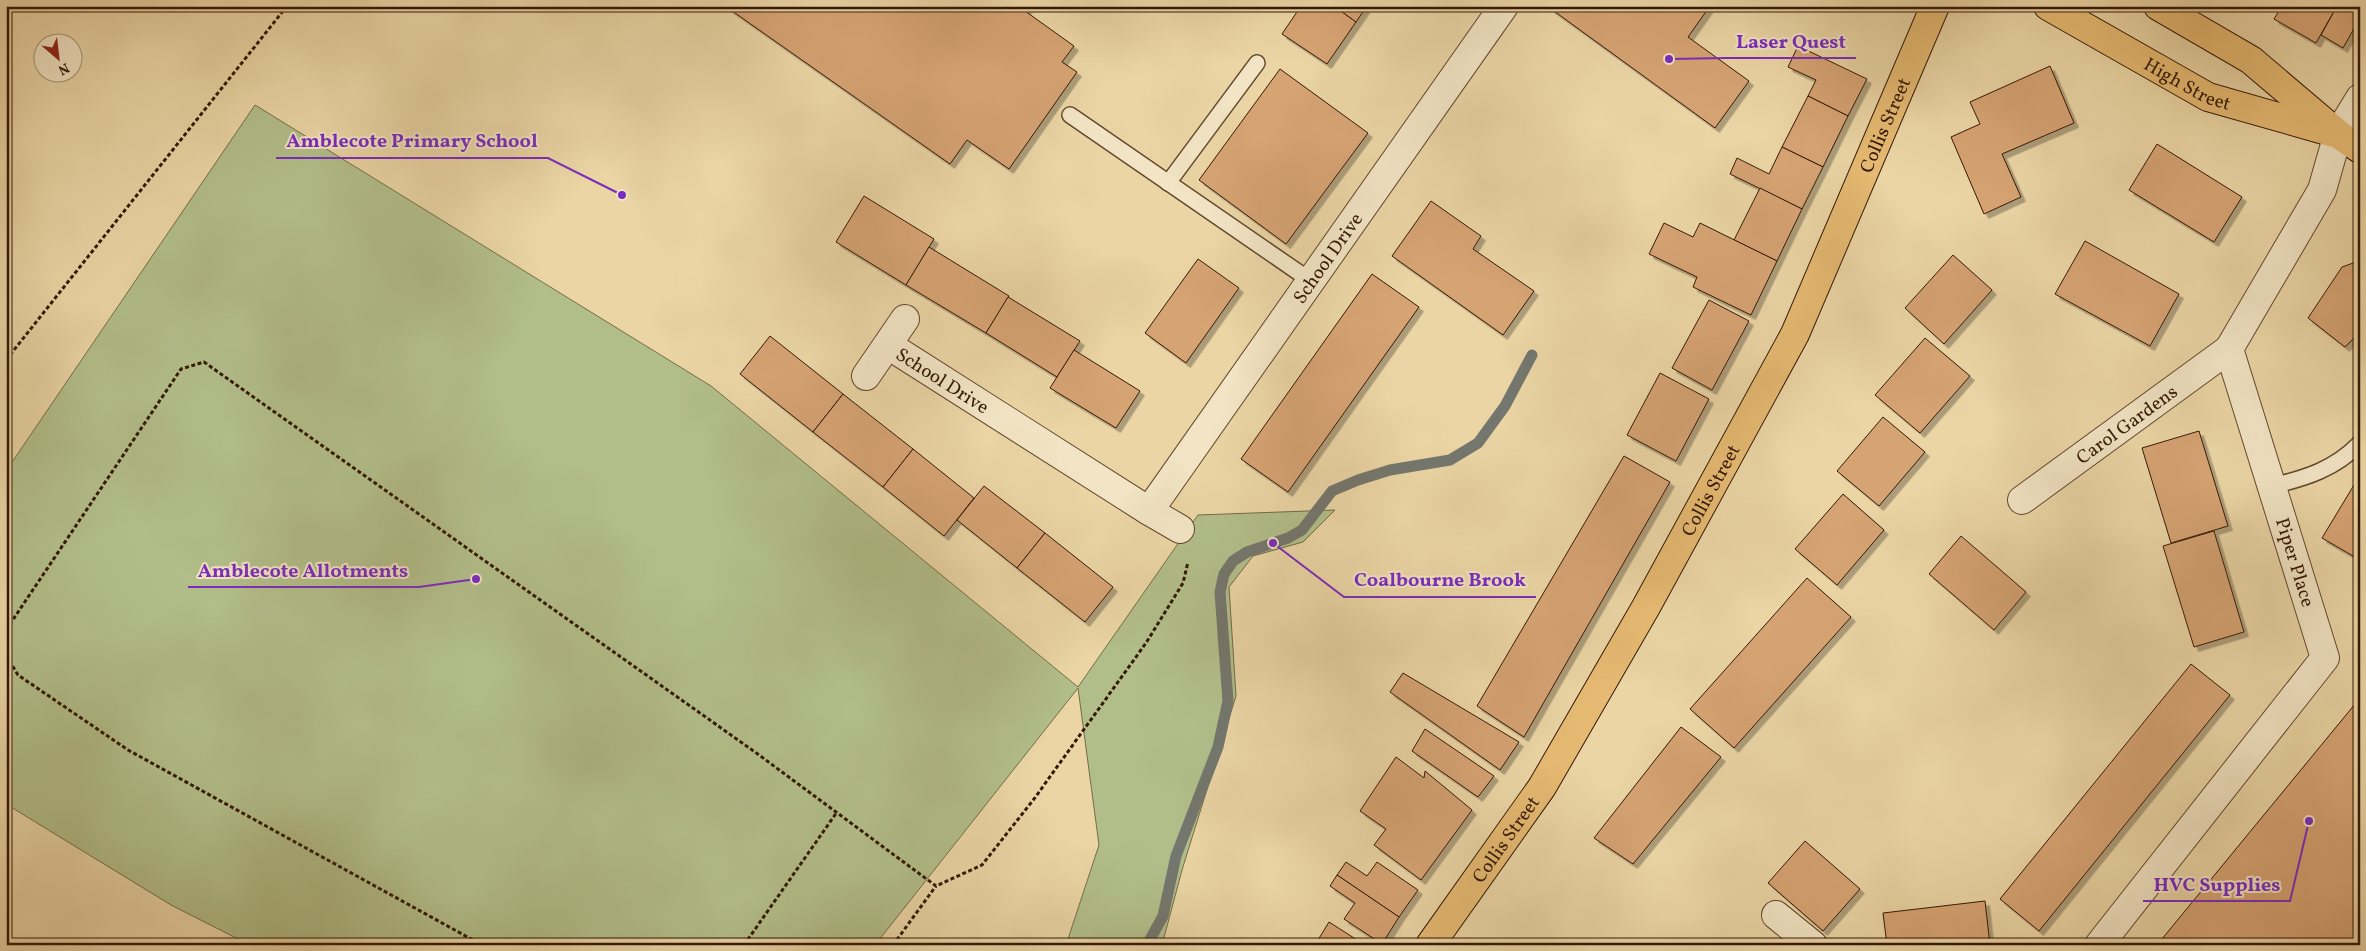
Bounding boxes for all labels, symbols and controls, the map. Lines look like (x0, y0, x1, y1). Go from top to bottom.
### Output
callout: Laser Quest (1726, 23, 1856, 58)
text: Laser Quest (1736, 29, 1846, 57)
north arrow (32, 32, 82, 82)
street label: High Street (2138, 52, 2234, 118)
text: N (54, 57, 72, 79)
street label: Collis Street (1854, 74, 1918, 177)
callout: Amblecote Primary School (276, 123, 548, 158)
text: Amblecote Primary School (286, 128, 538, 156)
street label: School Drive (1288, 208, 1370, 310)
street label: School Drive (890, 342, 993, 421)
street label: Carol Gardens (2071, 380, 2183, 471)
street label: Collis Street (1676, 440, 1748, 541)
street label: Piper Place (2268, 515, 2320, 610)
callout: Amblecote Allotments (188, 552, 419, 587)
text: Amblecote Allotments (198, 558, 408, 586)
callout: Coalbourne Brook (1344, 562, 1536, 597)
text: Coalbourne Brook (1354, 567, 1526, 595)
street label: Collis Street (1467, 791, 1547, 889)
callout: HVC Supplies (2143, 866, 2290, 901)
text: HVC Supplies (2153, 872, 2281, 900)

